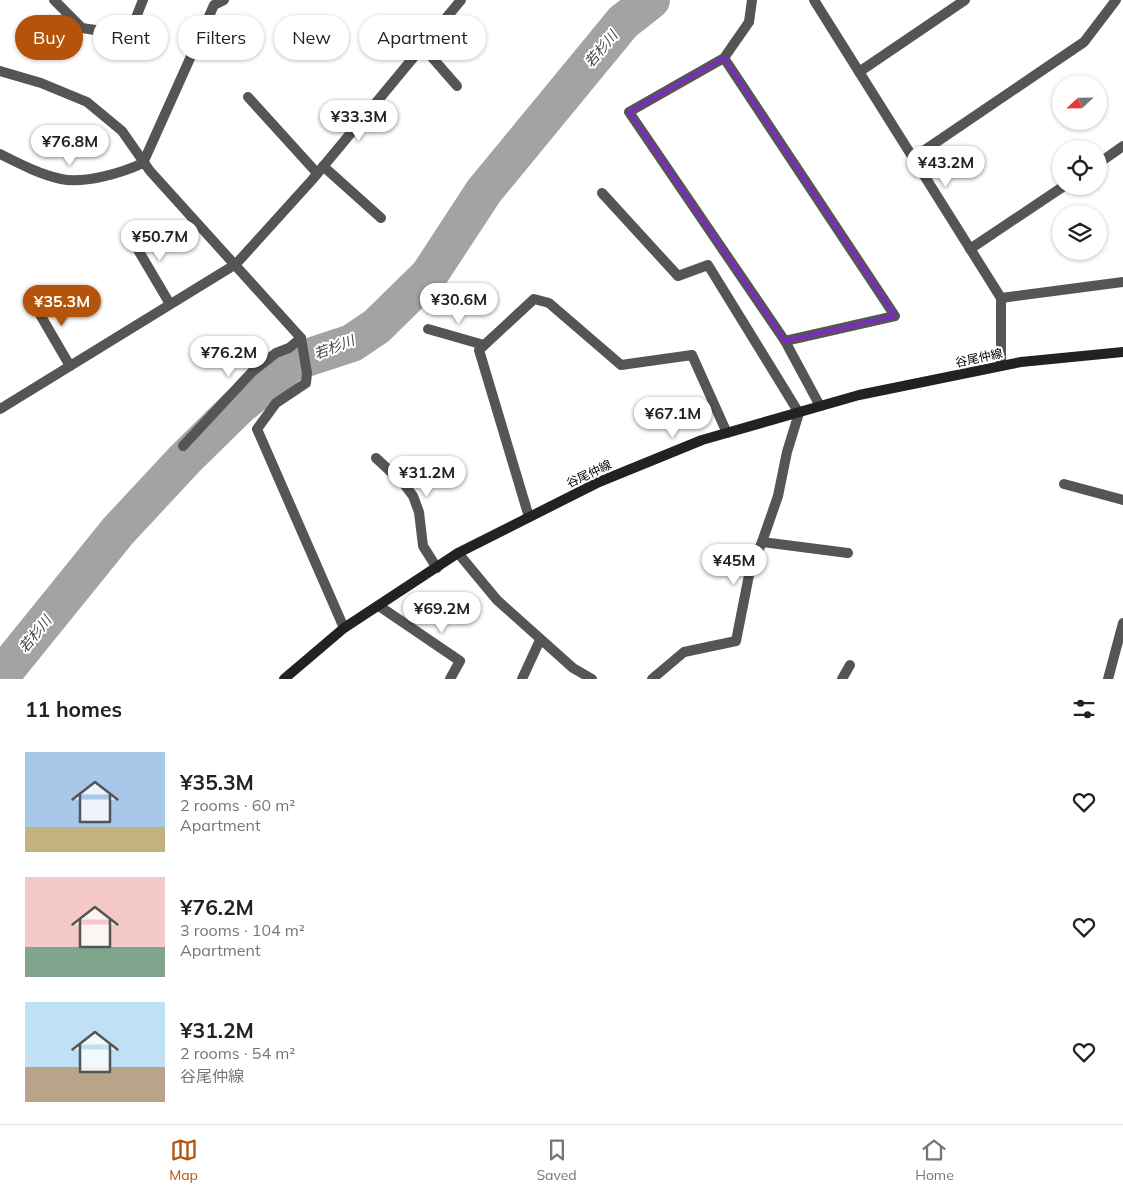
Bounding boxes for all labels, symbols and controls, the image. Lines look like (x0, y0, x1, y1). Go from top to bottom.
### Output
chip: Buy (15, 15, 83, 60)
chip: Rent (93, 15, 168, 60)
chip: Filters (178, 15, 264, 60)
chip: New (274, 15, 349, 60)
chip: Apartment (359, 15, 486, 60)
water label: 若杉川 (581, 26, 623, 71)
north arrow (1052, 75, 1108, 130)
map controls (1052, 75, 1107, 260)
pin: ¥33.3M (318, 100, 400, 142)
text: ¥33.3M (331, 106, 387, 126)
pin: ¥76.8M (29, 124, 111, 167)
text: ¥76.8M (42, 131, 98, 151)
button: locate (1052, 140, 1107, 195)
pin: ¥43.2M (905, 146, 987, 188)
text: ¥43.2M (918, 152, 974, 172)
button: layers (1052, 205, 1107, 260)
pin: ¥50.7M (119, 220, 201, 262)
text: ¥50.7M (132, 226, 188, 246)
pin: ¥30.6M (418, 282, 500, 325)
pin: ¥35.3M (21, 284, 103, 327)
text: ¥30.6M (431, 289, 487, 309)
text: ¥35.3M (34, 291, 90, 311)
water label: 若杉川 (311, 330, 359, 363)
pin: ¥76.2M (188, 336, 270, 378)
text: ¥76.2M (201, 342, 257, 362)
street label: 谷尾仲線 (954, 345, 1004, 370)
pin: ¥67.1M (632, 396, 714, 439)
text: ¥67.1M (645, 403, 701, 423)
pin: ¥31.2M (386, 456, 468, 498)
street label: 谷尾仲線 (564, 457, 614, 490)
text: ¥31.2M (399, 462, 455, 482)
pin: ¥45M (704, 544, 764, 586)
text: ¥45M (713, 550, 755, 570)
pin: ¥69.2M (401, 592, 483, 634)
text: ¥69.2M (414, 598, 470, 618)
water label: 若杉川 (15, 610, 56, 656)
icon: filters (1070, 695, 1098, 723)
text: 11 homes (25, 696, 122, 722)
text: ¥35.3M (180, 769, 254, 795)
icon: home (65, 772, 125, 832)
icon: heart (1070, 788, 1098, 816)
text: 2 rooms · 60 m² (180, 795, 295, 815)
text: Apartment (180, 815, 261, 835)
text: ¥76.2M (180, 894, 254, 920)
icon: home (65, 897, 125, 957)
icon: heart (1070, 913, 1098, 941)
text: 3 rooms · 104 m² (180, 920, 305, 940)
text: Apartment (180, 940, 261, 960)
text: ¥31.2M (180, 1017, 254, 1043)
icon: home (65, 1022, 125, 1082)
icon: heart (1070, 1038, 1098, 1066)
text: 2 rooms · 54 m² (180, 1043, 295, 1063)
text: 谷尾仲線 (180, 1066, 244, 1086)
tab: Map (169, 1136, 198, 1184)
tab: Saved (536, 1136, 577, 1184)
tab: Home (915, 1136, 954, 1184)

